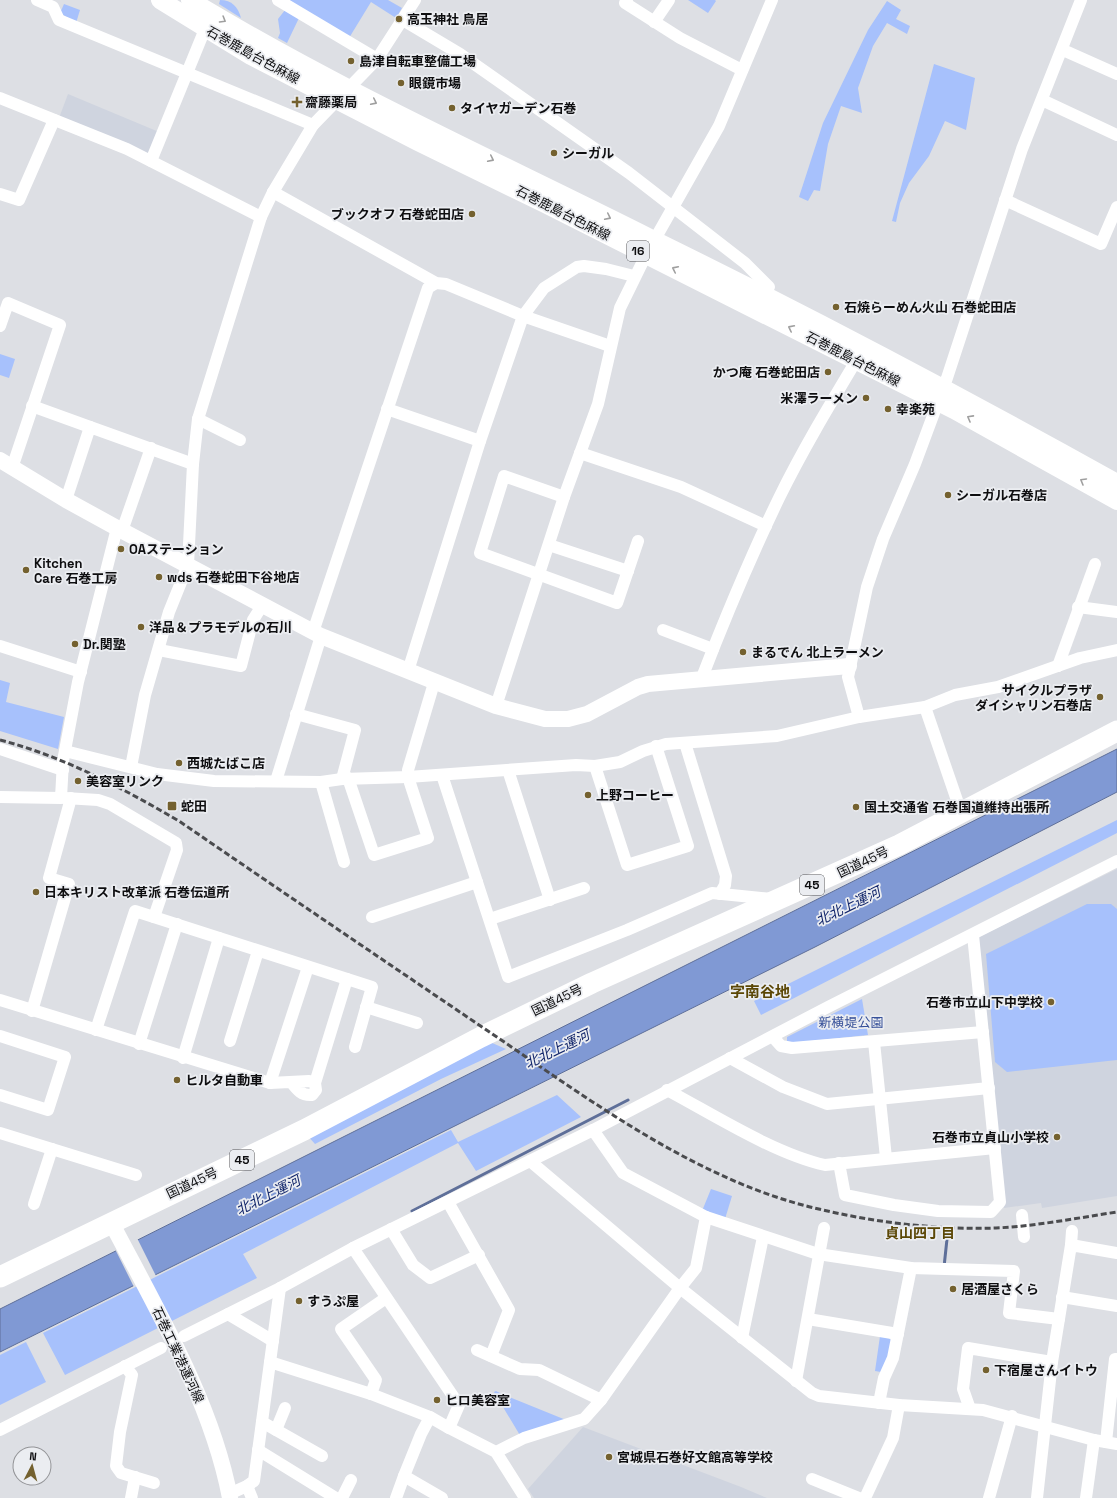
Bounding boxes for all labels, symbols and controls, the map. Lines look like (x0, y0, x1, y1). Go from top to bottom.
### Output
place label: 高玉神社 鳥居 (407, 11, 488, 28)
marker: 高玉神社 鳥居 (394, 14, 404, 24)
one-way arrow (219, 16, 226, 23)
street label: 石巻鹿島台色麻線 (203, 22, 303, 88)
place label: 島津自転車整備工場 (359, 53, 476, 70)
marker: 島津自転車整備工場 (346, 56, 356, 66)
place label: 眼鏡市場 (409, 75, 461, 92)
marker: 眼鏡市場 (396, 78, 406, 88)
place label: 齋藤薬局 (305, 94, 357, 111)
marker: 齋藤薬局 (292, 97, 302, 107)
one-way arrow (370, 97, 378, 105)
place label: タイヤガーデン石巻 (460, 100, 577, 117)
marker: タイヤガーデン石巻 (447, 103, 457, 113)
place label: シーガル (562, 145, 614, 162)
marker: シーガル (549, 148, 559, 158)
one-way arrow (487, 154, 494, 162)
street label: 石巻鹿島台色麻線 (513, 182, 613, 244)
place label: ブックオフ 石巻蛇田店 (331, 206, 464, 223)
marker: ブックオフ 石巻蛇田店 (467, 209, 477, 219)
one-way arrow (604, 212, 611, 220)
road number: 16 (627, 241, 649, 261)
one-way arrow (672, 266, 679, 274)
place label: 石焼らーめん火山 石巻蛇田店 (844, 299, 1016, 316)
marker: 石焼らーめん火山 石巻蛇田店 (831, 302, 841, 312)
one-way arrow (788, 325, 796, 332)
street label: 石巻鹿島台色麻線 (803, 328, 903, 390)
place label: かつ庵 石巻蛇田店 (713, 364, 820, 381)
marker: かつ庵 石巻蛇田店 (823, 367, 833, 377)
place label: 米澤ラーメン (781, 390, 858, 407)
marker: 米澤ラーメン (861, 393, 871, 403)
place label: 幸楽苑 (896, 401, 935, 418)
marker: 幸楽苑 (883, 404, 893, 414)
one-way arrow (966, 416, 974, 423)
one-way arrow (1080, 479, 1087, 486)
place label: シーガル石巻店 (956, 487, 1047, 504)
marker: シーガル石巻店 (943, 490, 953, 500)
place label: OAステーション (129, 541, 224, 558)
marker: OAステーション (116, 544, 126, 554)
place label: Kitchen Care 石巻工房 (34, 555, 118, 587)
marker: Kitchen Care 石巻工房 (21, 565, 31, 575)
place label: wds 石巻蛇田下谷地店 (167, 569, 300, 586)
marker: wds 石巻蛇田下谷地店 (154, 572, 164, 582)
place label: 洋品＆プラモデルの石川 (149, 619, 292, 636)
marker: 洋品＆プラモデルの石川 (136, 622, 146, 632)
place label: Dr.関塾 (83, 636, 126, 653)
marker: Dr.関塾 (70, 639, 80, 649)
place label: まるでん 北上ラーメン (751, 644, 884, 661)
marker: まるでん 北上ラーメン (738, 647, 748, 657)
place label: サイクルプラザ ダイシャリン石巻店 (975, 682, 1092, 714)
marker: サイクルプラザ ダイシャリン石巻店 (1095, 692, 1105, 702)
place label: 西城たばこ店 (187, 755, 265, 772)
marker: 西城たばこ店 (174, 758, 184, 768)
place label: 美容室リンク (86, 773, 164, 790)
marker: 美容室リンク (73, 776, 83, 786)
place label: 上野コーヒー (596, 787, 674, 804)
marker: 上野コーヒー (583, 790, 593, 800)
place label: 蛇田 (181, 798, 207, 815)
place label: 国土交通省 石巻国道維持出張所 (864, 799, 1049, 816)
marker: 蛇田 (166, 800, 178, 812)
marker: 国土交通省 石巻国道維持出張所 (851, 802, 861, 812)
street label: 国道45号 (835, 843, 891, 881)
road number: 45 (800, 875, 824, 895)
water label: 北北上運河 (813, 881, 886, 929)
place label: 日本キリスト改革派 石巻伝道所 (44, 884, 229, 901)
marker: 日本キリスト改革派 石巻伝道所 (31, 887, 41, 897)
street label: 国道45号 (529, 980, 585, 1020)
district label: 字南谷地 (730, 982, 790, 1001)
place label: 石巻市立山下中学校 (926, 994, 1043, 1011)
marker: 石巻市立山下中学校 (1046, 997, 1056, 1007)
park label: 新横堤公園 (818, 1014, 884, 1031)
water label: 北北上運河 (522, 1024, 595, 1072)
place label: ヒルタ自動車 (185, 1072, 263, 1089)
marker: ヒルタ自動車 (172, 1075, 182, 1085)
place label: 石巻市立貞山小学校 (932, 1129, 1049, 1146)
marker: 石巻市立貞山小学校 (1052, 1132, 1062, 1142)
road number: 45 (230, 1150, 254, 1170)
street label: 国道45号 (164, 1164, 220, 1202)
water label: 北北上運河 (233, 1170, 306, 1219)
district label: 貞山四丁目 (885, 1224, 955, 1242)
place label: 居酒屋さくら (961, 1281, 1039, 1298)
marker: 居酒屋さくら (948, 1284, 958, 1294)
place label: すうぷ屋 (307, 1293, 359, 1310)
marker: すうぷ屋 (294, 1296, 304, 1306)
street label: 石巻工業港運河線 (148, 1304, 208, 1406)
place label: 下宿屋さんイトウ (994, 1362, 1098, 1379)
marker: 下宿屋さんイトウ (981, 1365, 991, 1375)
place label: ヒロ美容室 (445, 1392, 510, 1409)
marker: ヒロ美容室 (432, 1395, 442, 1405)
north arrow (12, 1446, 52, 1486)
text: N (29, 1449, 37, 1463)
place label: 宮城県石巻好文館高等学校 (617, 1449, 773, 1466)
marker: 宮城県石巻好文館高等学校 (604, 1452, 614, 1462)

